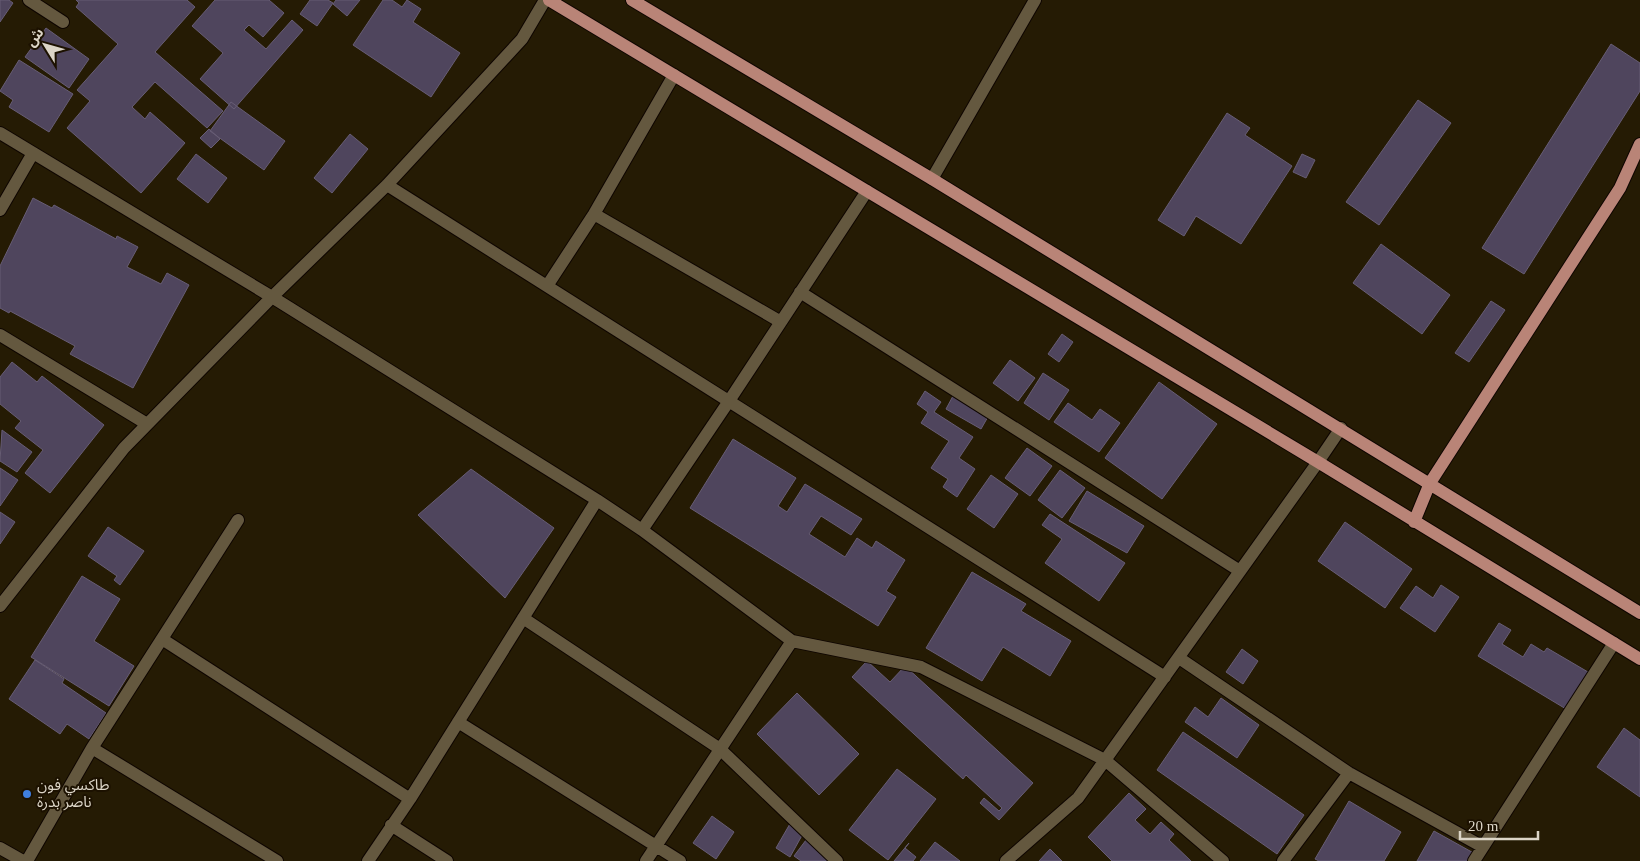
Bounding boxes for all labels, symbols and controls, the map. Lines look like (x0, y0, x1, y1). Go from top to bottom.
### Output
north arrow (20, 20, 70, 70)
text: ش (23, 25, 47, 50)
place label: طاكسي فون ناصر بدرة (37, 777, 109, 811)
marker: طاكسي فون ناصر بدرة (21, 788, 33, 800)
scale bar (1460, 808, 1538, 840)
text: 20 m (1468, 818, 1499, 834)

